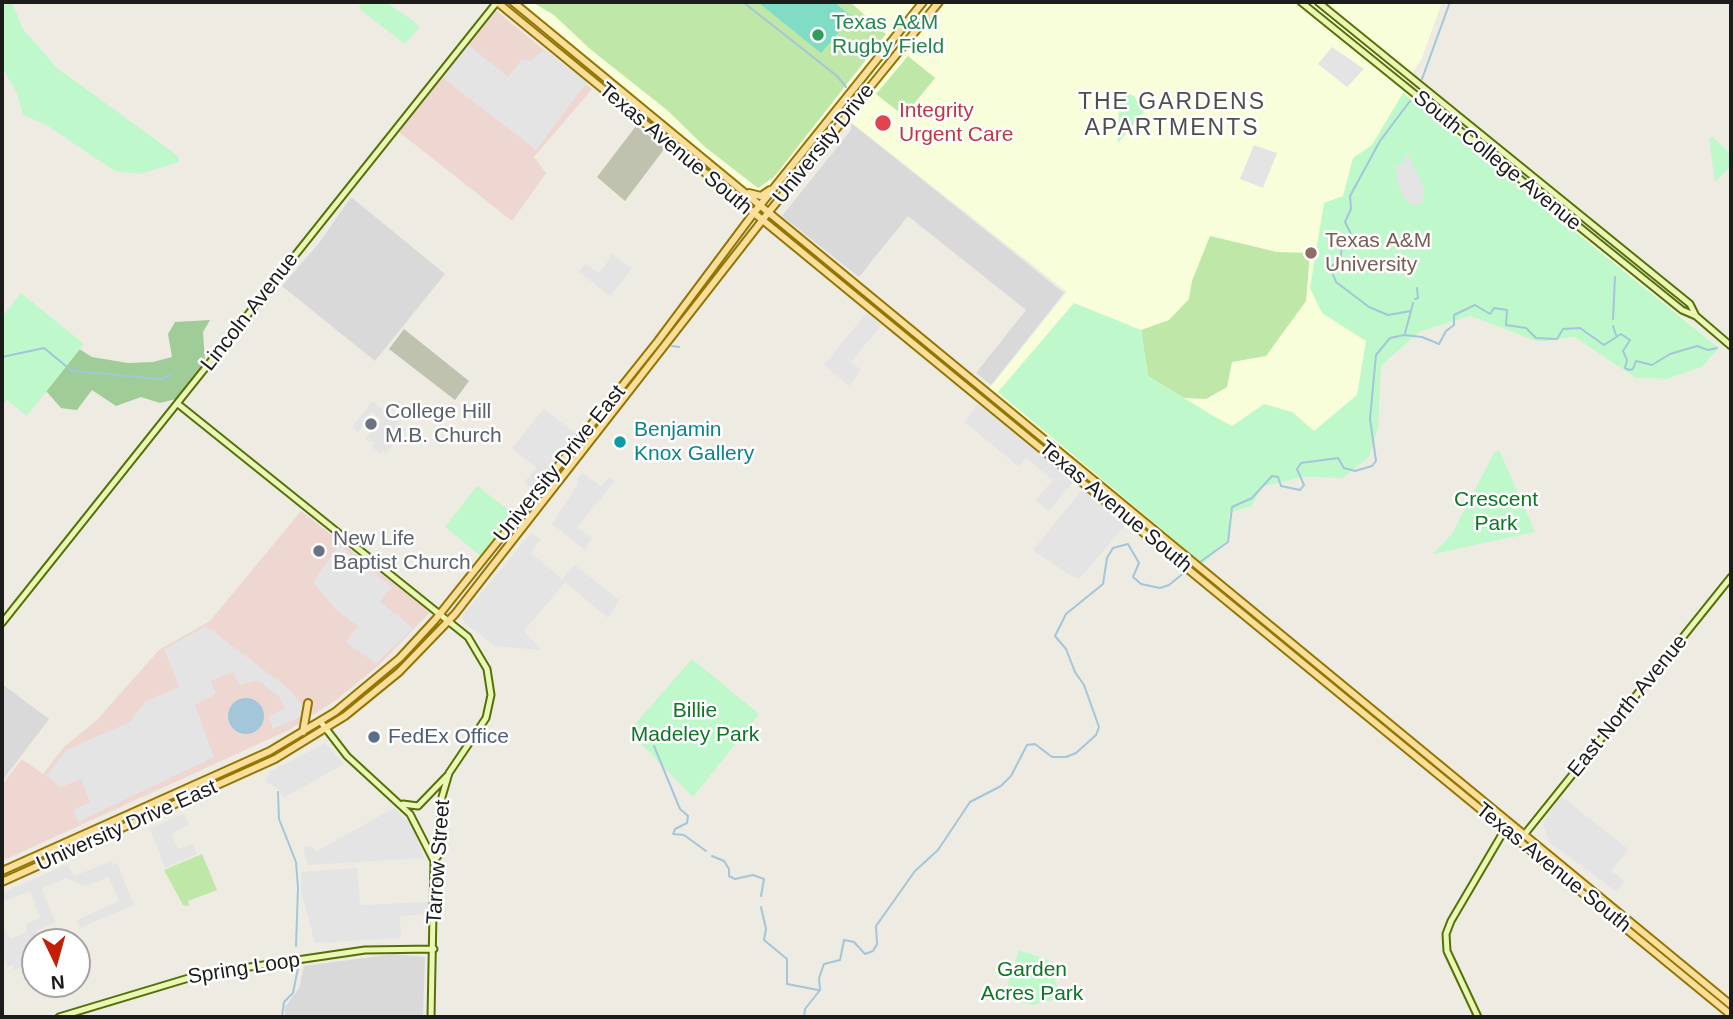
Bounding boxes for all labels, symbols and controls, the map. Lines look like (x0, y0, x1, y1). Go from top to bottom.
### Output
place label: Texas A&M Rugby Field (832, 10, 944, 60)
marker: Texas A&M Rugby Field (810, 27, 826, 43)
street label: Texas Avenue South (593, 78, 757, 220)
street label: University Drive (768, 79, 880, 209)
street label: South College Avenue (1408, 86, 1586, 236)
district label: THE GARDENS APARTMENTS (1079, 89, 1265, 143)
place label: Integrity Urgent Care (899, 98, 1013, 148)
marker: Integrity Urgent Care (873, 113, 893, 133)
place label: Texas A&M University (1325, 228, 1431, 278)
marker: Texas A&M University (1303, 245, 1319, 261)
street label: Lincoln Avenue (196, 248, 304, 376)
street label: University Drive East (489, 380, 631, 548)
place label: College Hill M.B. Church (385, 399, 502, 449)
marker: College Hill M.B. Church (363, 416, 379, 432)
place label: Benjamin Knox Gallery (634, 417, 754, 467)
marker: Benjamin Knox Gallery (612, 434, 628, 450)
street label: Texas Avenue South (1033, 436, 1197, 578)
park label: Crescent Park (1454, 487, 1538, 537)
place label: New Life Baptist Church (333, 526, 471, 576)
marker: New Life Baptist Church (311, 543, 327, 559)
street label: East North Avenue (1563, 630, 1693, 782)
park label: Billie Madeley Park (631, 698, 759, 748)
place label: FedEx Office (388, 724, 509, 750)
marker: FedEx Office (366, 729, 382, 745)
street label: University Drive East (33, 775, 221, 877)
street label: Texas Avenue South (1470, 798, 1636, 938)
street label: Tarrow Street (422, 799, 456, 925)
north arrow (21, 928, 91, 998)
street label: Spring Loop (186, 948, 302, 990)
park label: Garden Acres Park (981, 957, 1083, 1007)
text: N (50, 971, 65, 993)

